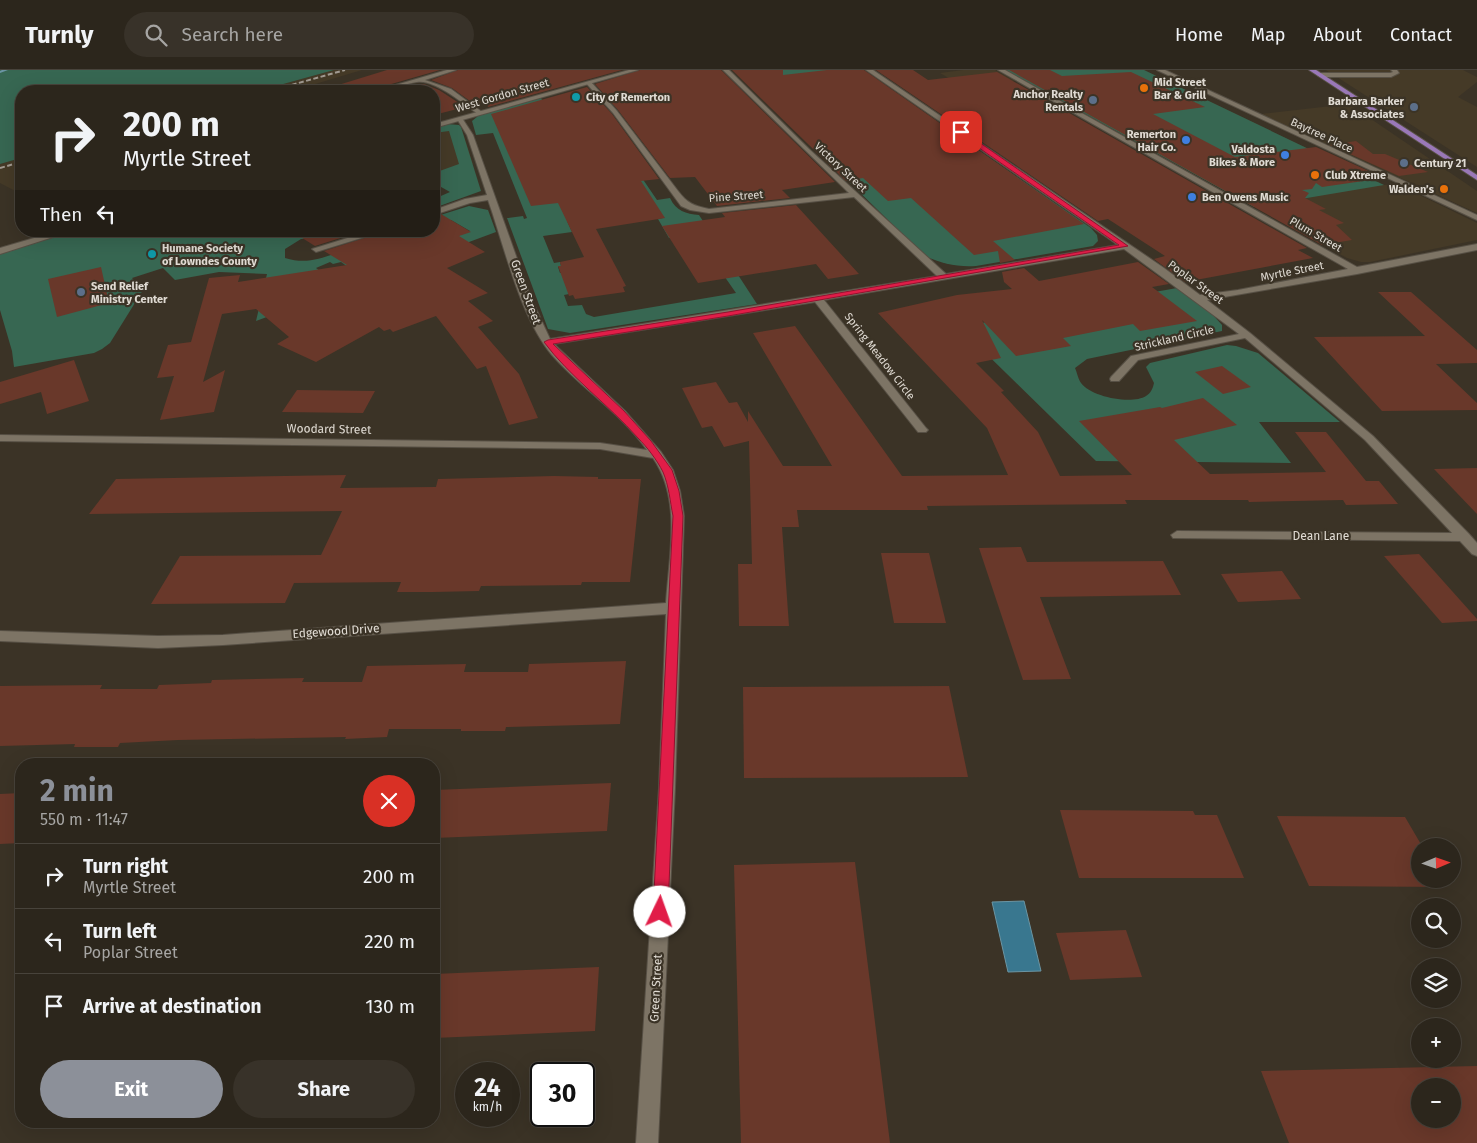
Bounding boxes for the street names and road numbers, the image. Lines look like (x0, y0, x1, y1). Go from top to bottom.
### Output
street label: West Gordon Street (454, 76, 550, 115)
street label: Baytree Place (1289, 115, 1355, 156)
street label: Victory Street (812, 140, 870, 195)
street label: Pine Street (708, 188, 764, 205)
street label: Plum Street (1287, 214, 1344, 255)
street label: Green Street (508, 258, 544, 327)
street label: Poplar Street (1166, 258, 1226, 307)
street label: Myrtle Street (1259, 259, 1325, 284)
street label: Spring Meadow Circle (842, 310, 918, 402)
street label: Strickland Circle (1133, 323, 1215, 354)
street label: Woodard Street (287, 421, 372, 437)
street label: Dean Lane (1293, 529, 1349, 543)
street label: Edgewood Drive (292, 621, 380, 641)
street label: Green Street (647, 953, 665, 1022)

